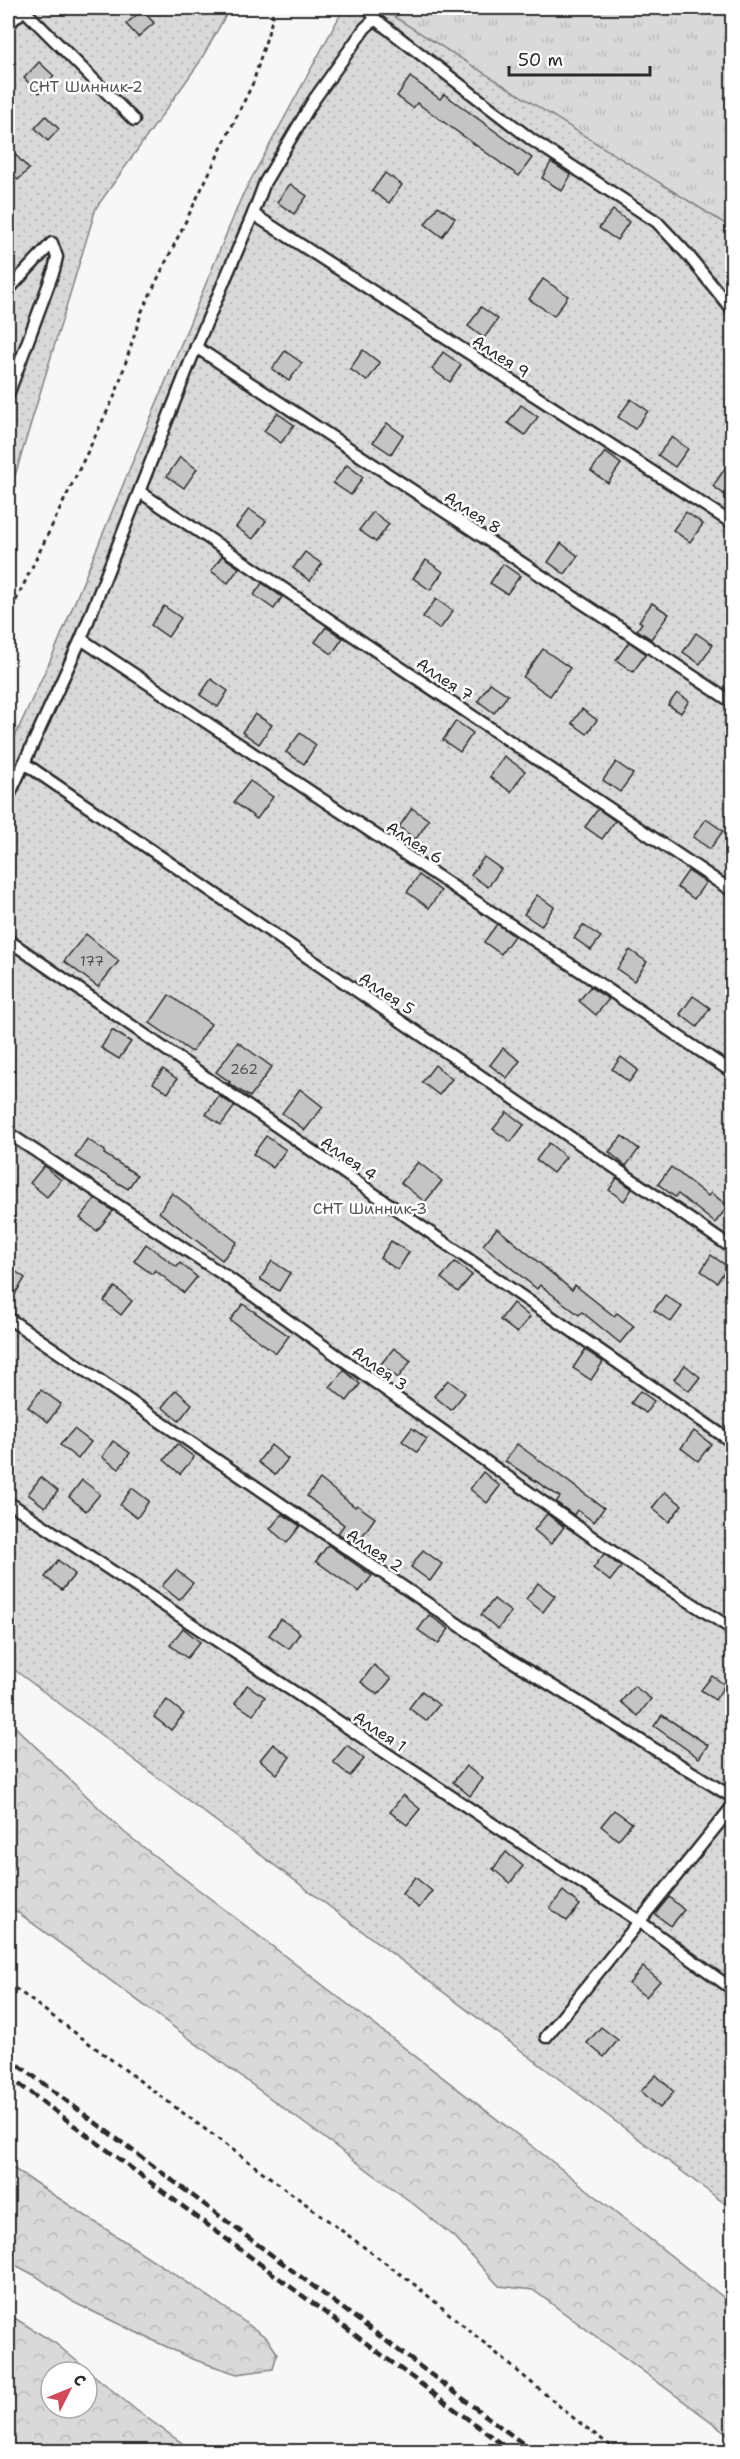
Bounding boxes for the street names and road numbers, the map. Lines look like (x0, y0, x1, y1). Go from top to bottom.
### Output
street label: Аллея 9 (468, 330, 533, 383)
street label: Аллея 8 (440, 486, 505, 539)
street label: Аллея 7 (412, 653, 477, 706)
street label: Аллея 6 (382, 816, 447, 869)
street label: Аллея 5 (355, 967, 418, 1020)
street label: Аллея 4 (317, 1131, 381, 1185)
street label: Аллея 3 (348, 1341, 412, 1396)
street label: Аллея 2 (342, 1524, 407, 1577)
street label: Аллея 1 (349, 1706, 410, 1757)

